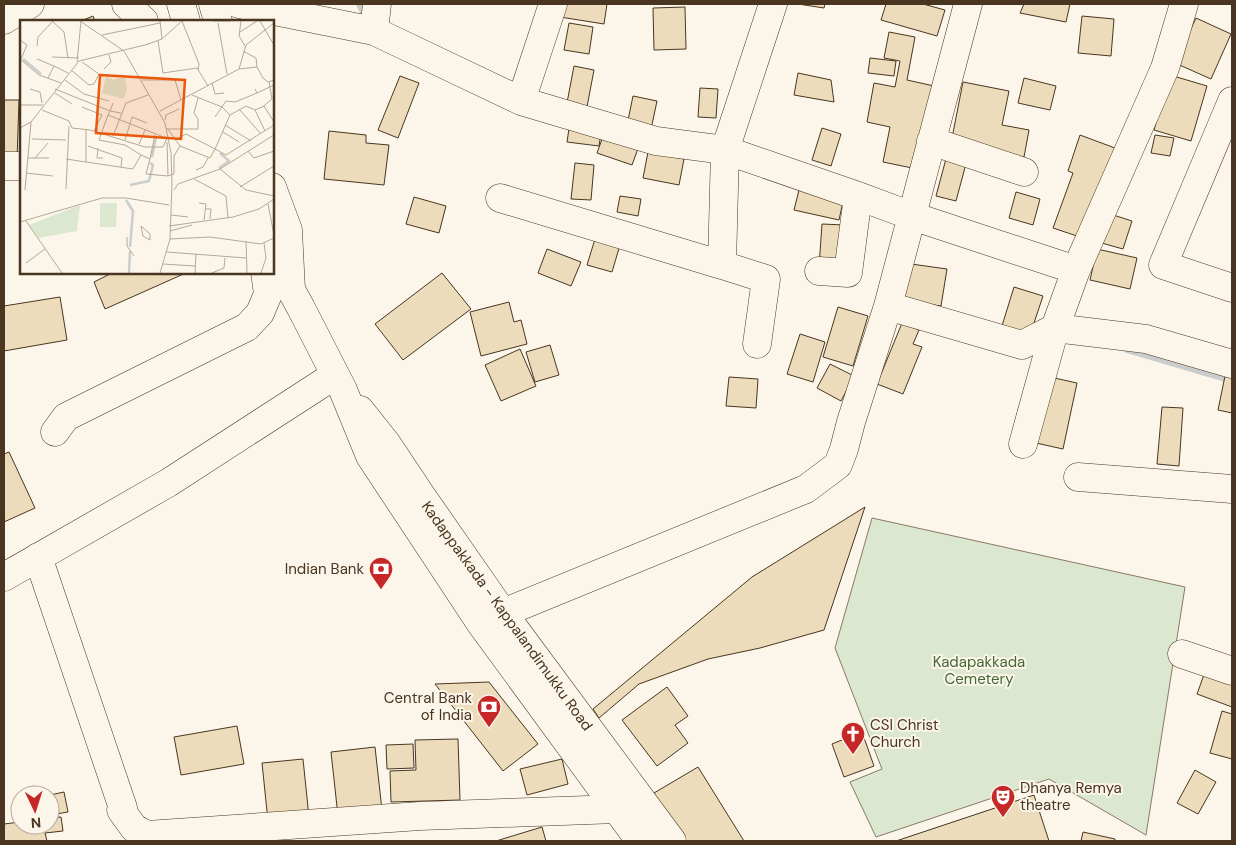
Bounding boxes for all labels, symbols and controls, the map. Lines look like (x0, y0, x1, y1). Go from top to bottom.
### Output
inset map (20, 20, 274, 274)
street label: Kadappakkada - Kappalandimukku Road (417, 497, 597, 735)
bank icon: Indian Bank (368, 556, 394, 590)
place label: Indian Bank (285, 559, 364, 579)
park label: Kadapakkada Cemetery (933, 652, 1025, 689)
place label: Central Bank of India (384, 688, 472, 725)
bank icon: Central Bank of India (476, 694, 502, 728)
place label: CSI Christ Church (870, 715, 939, 752)
church icon: CSI Christ Church (840, 721, 866, 755)
place label: Dhanya Remya theatre (1020, 778, 1122, 815)
theatre icon: Dhanya Remya theatre (990, 784, 1016, 818)
north arrow (10, 785, 60, 835)
text: N (30, 814, 42, 832)

